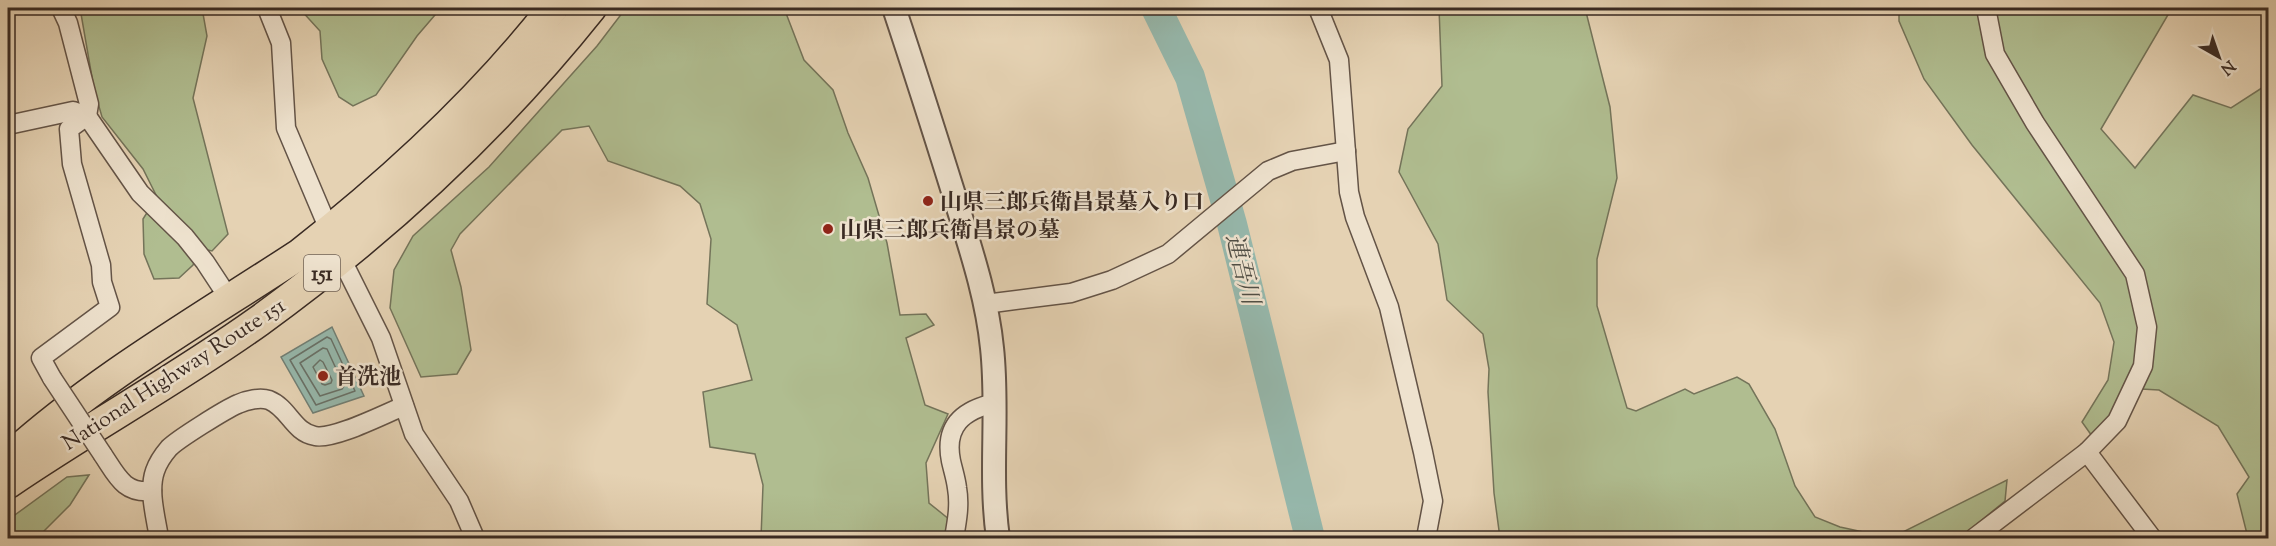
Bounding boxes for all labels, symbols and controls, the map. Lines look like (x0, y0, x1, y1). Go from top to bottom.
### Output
north arrow (2189, 27, 2249, 87)
text: N (2215, 54, 2239, 80)
place label: 山県三郎兵衛昌景墓入り口 (940, 188, 1204, 220)
marker: 山県三郎兵衛昌景墓入り口 (921, 194, 935, 208)
place label: 山県三郎兵衛昌景の墓 (840, 216, 1060, 248)
marker: 山県三郎兵衛昌景の墓 (821, 222, 835, 236)
water label: 連吾川 (1216, 230, 1267, 311)
road number: 151 (304, 255, 340, 291)
street label: National Highway Route 151 (57, 291, 293, 460)
place label: 首洗池 (335, 363, 401, 395)
marker: 首洗池 (316, 369, 330, 383)

